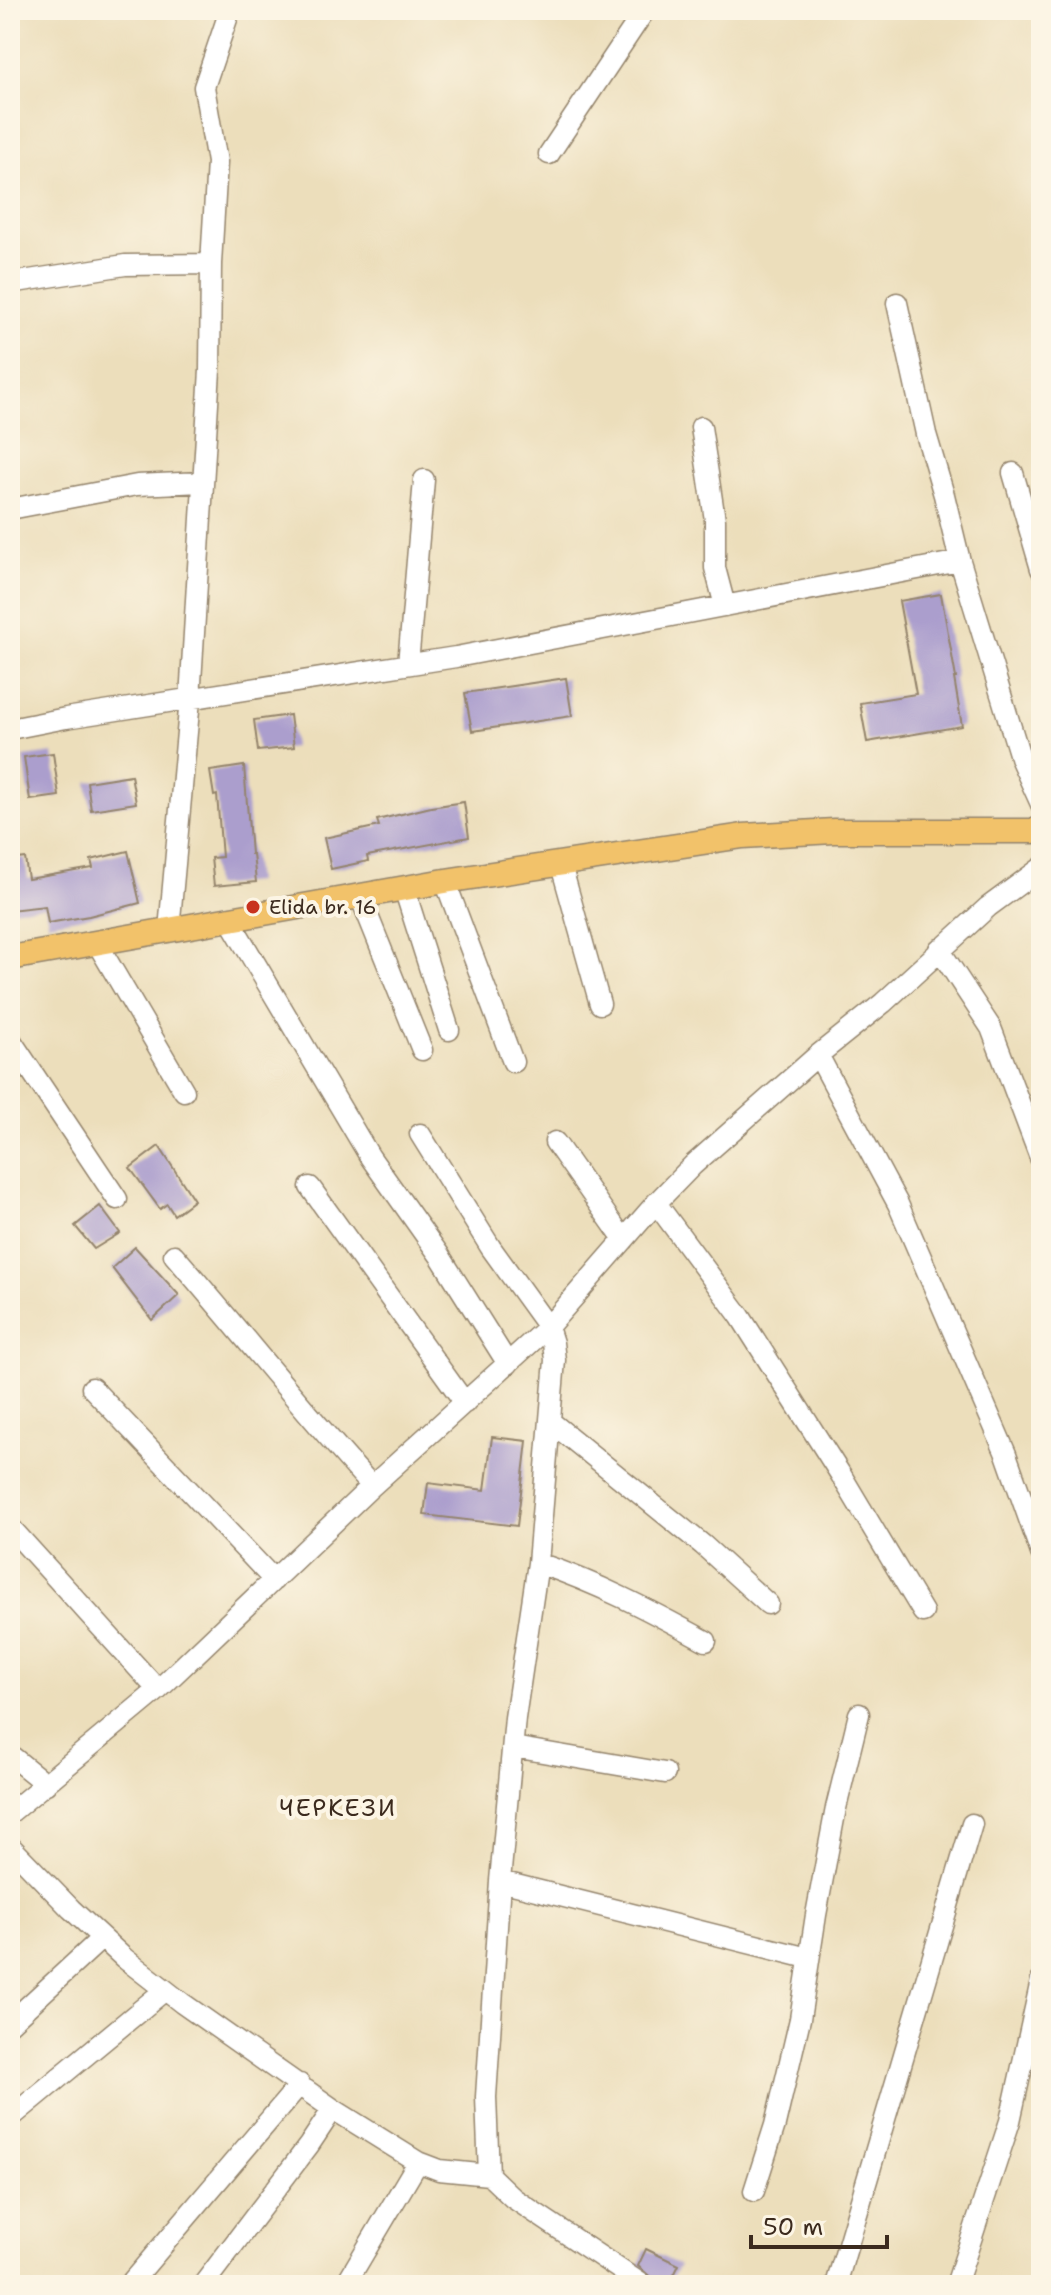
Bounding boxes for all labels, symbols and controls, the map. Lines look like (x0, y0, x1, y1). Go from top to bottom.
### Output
place label: Elida br. 16 (269, 894, 377, 920)
marker: Elida br. 16 (244, 898, 262, 916)
district label: ЧЕРКЕЗИ (279, 1792, 397, 1824)
scale bar (751, 2199, 887, 2249)
text: 50 m (763, 2211, 823, 2243)

